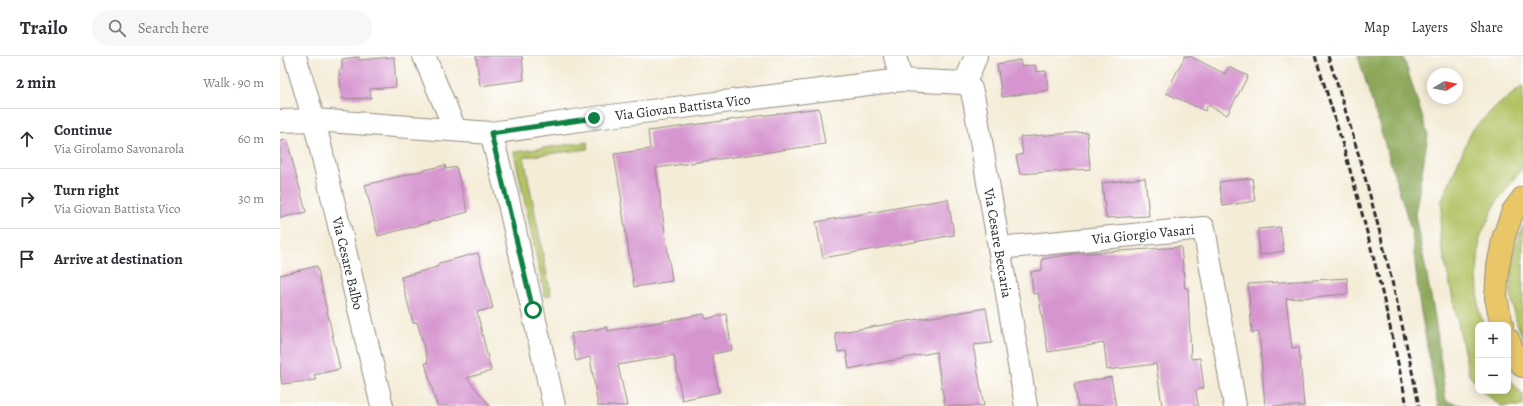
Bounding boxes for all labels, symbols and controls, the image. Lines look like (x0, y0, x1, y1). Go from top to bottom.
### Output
search box (92, 10, 372, 46)
text: Trailo (20, 15, 68, 41)
icon: search (106, 17, 128, 39)
text: Search here (138, 18, 209, 38)
text: Map (1364, 18, 1390, 37)
text: Layers (1412, 18, 1448, 37)
text: Share (1470, 18, 1503, 37)
north arrow (1427, 68, 1463, 104)
text: 2 min (16, 71, 56, 94)
text: Walk · 90 m (203, 74, 264, 91)
street label: Via Giovan Battista Vico (613, 90, 752, 125)
route end (585, 109, 603, 127)
text: Continue (54, 120, 112, 140)
icon: ahead (16, 128, 38, 150)
text: 60 m (238, 130, 264, 147)
text: Via Girolamo Savonarola (54, 140, 184, 157)
text: Turn right (54, 180, 119, 200)
street label: Via Cesare Beccaria (979, 186, 1017, 300)
icon: right (16, 188, 38, 210)
text: 30 m (238, 190, 264, 207)
text: Via Giovan Battista Vico (54, 200, 180, 217)
street label: Via Cesare Balbo (327, 214, 368, 312)
street label: Via Giorgio Vasari (1090, 220, 1195, 249)
icon: arrive (16, 248, 38, 270)
text: Arrive at destination (54, 249, 183, 269)
route start (524, 301, 542, 319)
map controls (1475, 322, 1511, 394)
button: + (1475, 322, 1511, 358)
button: − (1475, 358, 1511, 394)

